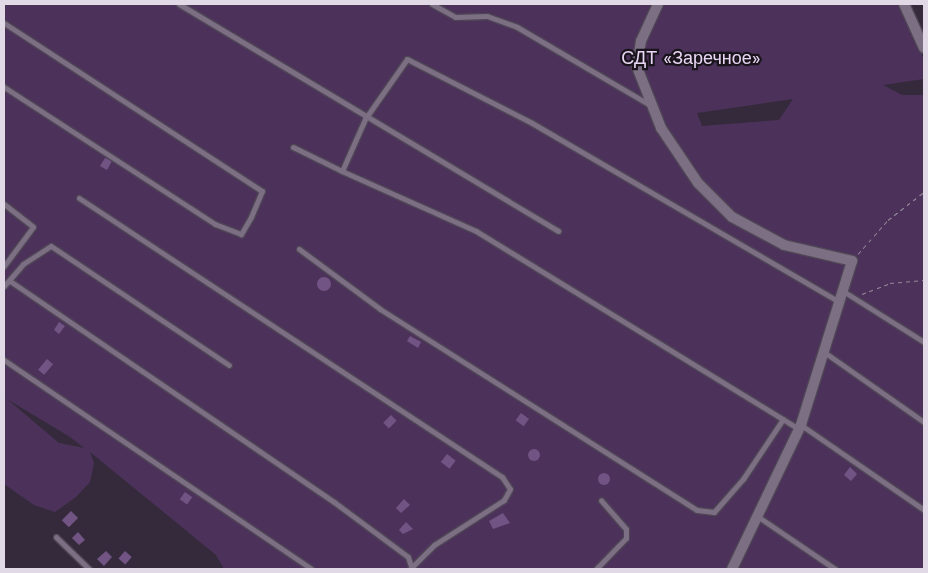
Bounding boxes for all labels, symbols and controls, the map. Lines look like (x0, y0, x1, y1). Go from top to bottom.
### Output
park label: СДТ «Заречное» (621, 47, 761, 69)

